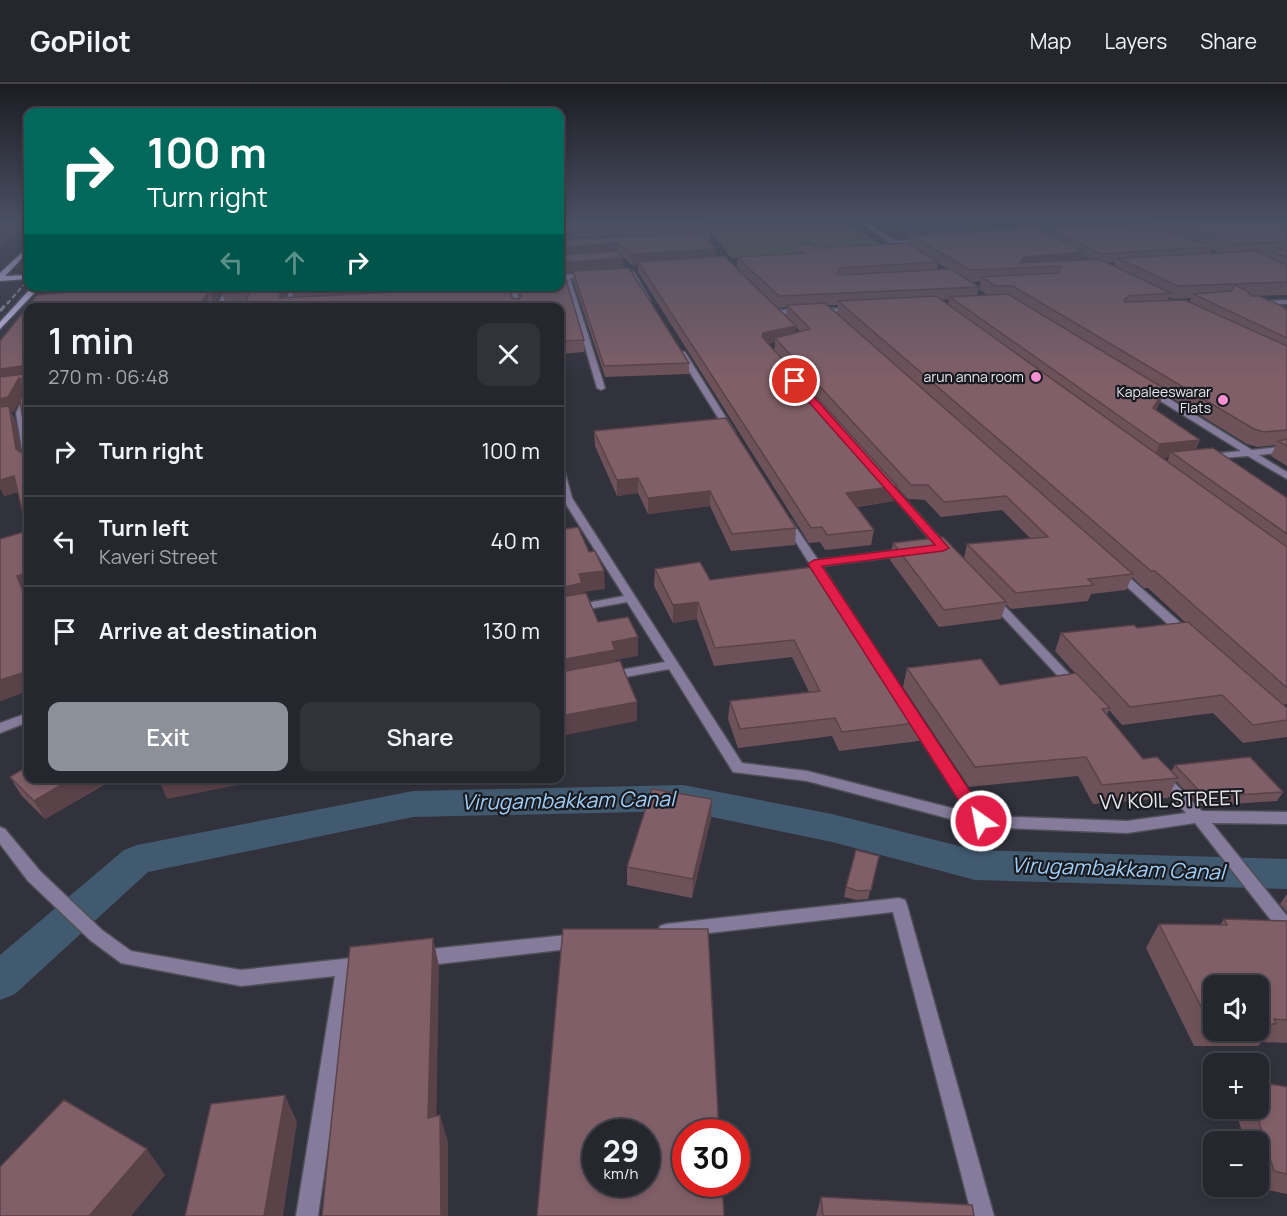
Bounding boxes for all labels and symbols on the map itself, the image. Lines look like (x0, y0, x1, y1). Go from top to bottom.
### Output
pin (769, 355, 820, 406)
place label: arun anna room (923, 367, 1024, 386)
marker: arun anna room (1029, 370, 1043, 384)
place label: Kapaleeswarar Flats (1116, 382, 1211, 417)
marker: Kapaleeswarar Flats (1216, 393, 1230, 407)
water label: Virugambakkam Canal (461, 784, 678, 816)
street label: VV KOIL STREET (1099, 784, 1243, 815)
position arrow (949, 789, 1013, 853)
water label: Virugambakkam Canal (1011, 850, 1228, 886)
speed limit sign: 30 (672, 1119, 750, 1197)

